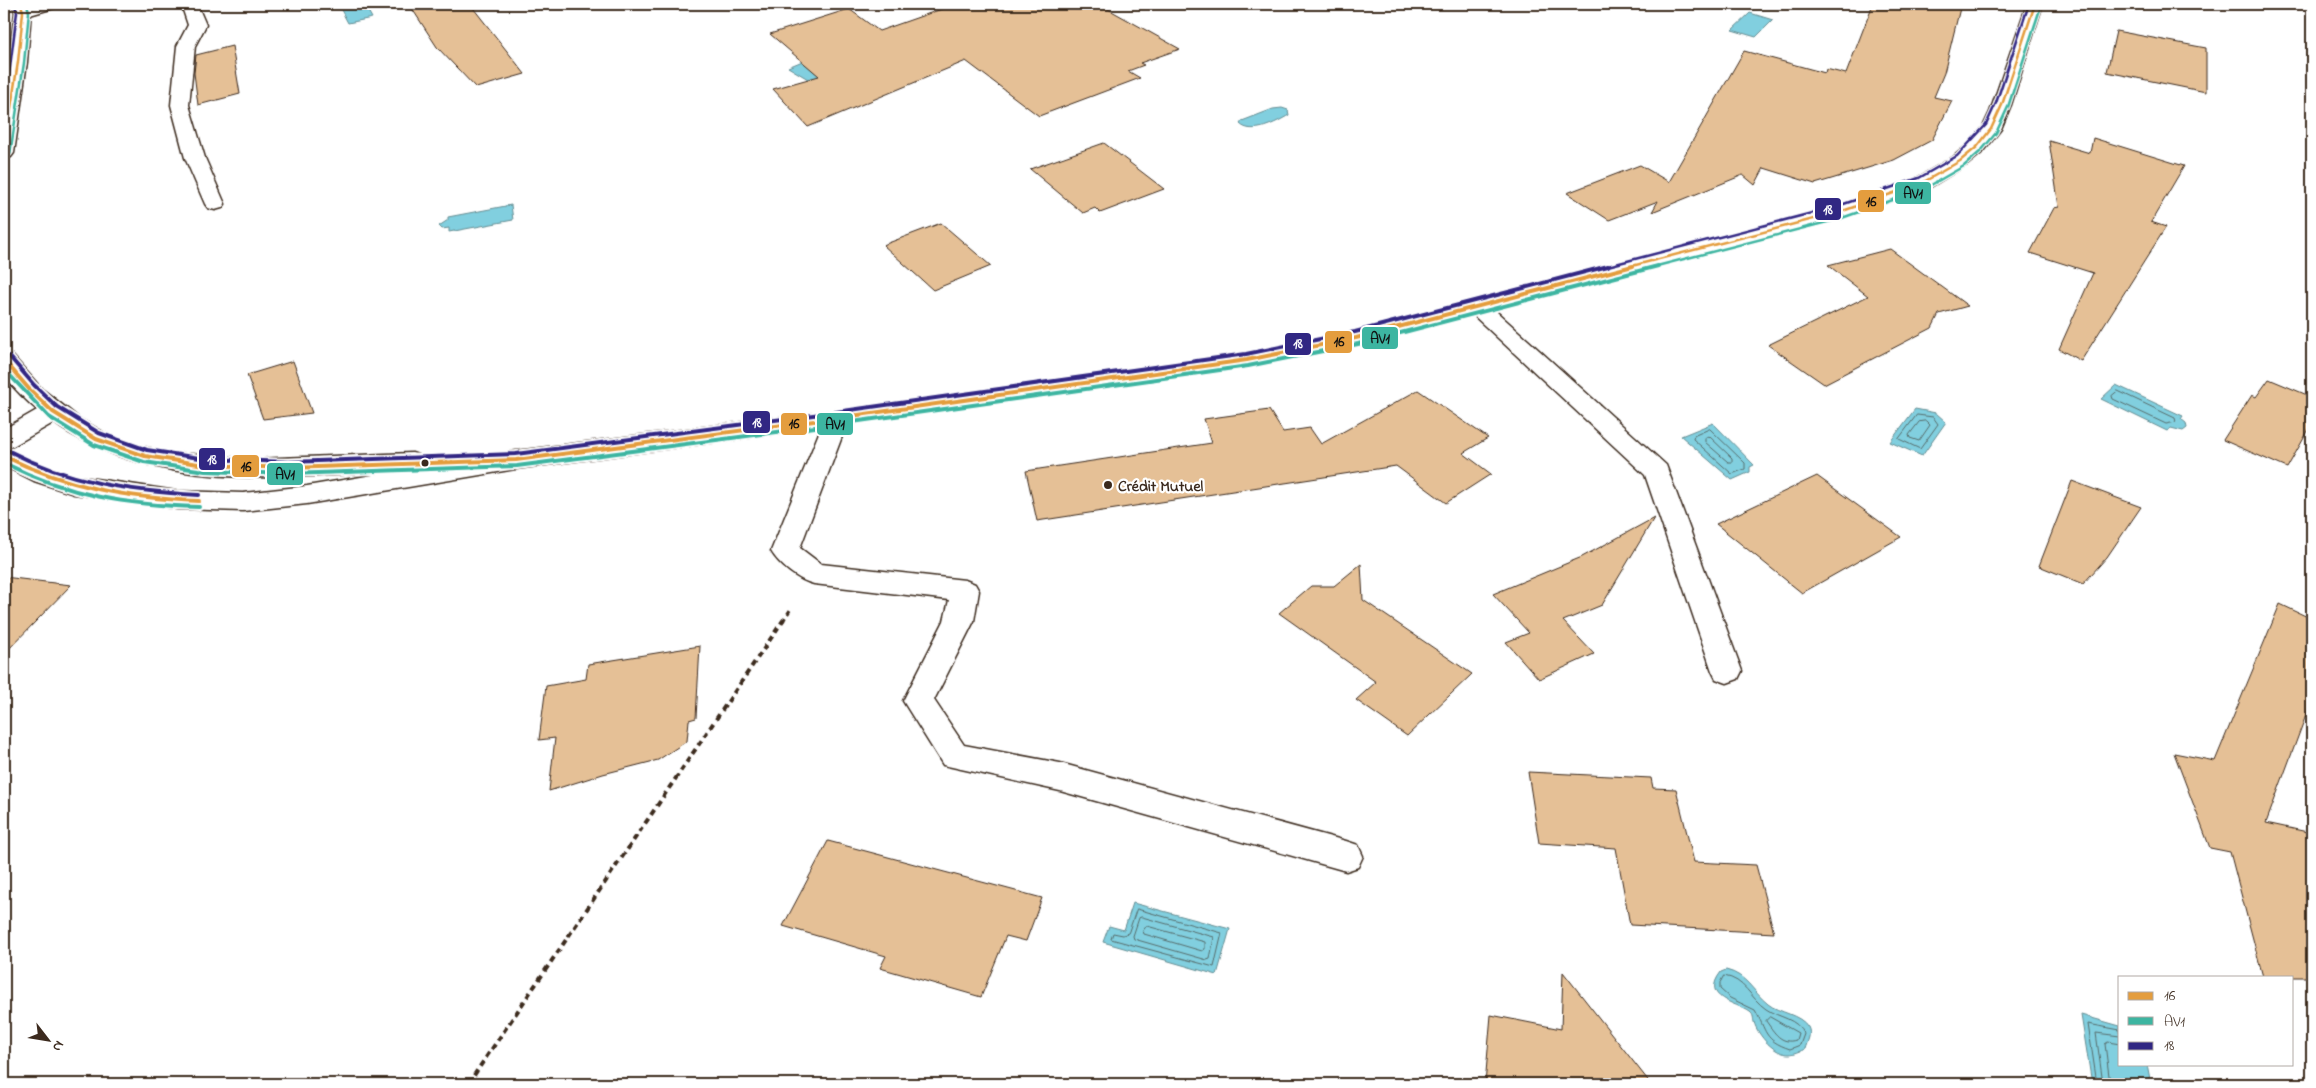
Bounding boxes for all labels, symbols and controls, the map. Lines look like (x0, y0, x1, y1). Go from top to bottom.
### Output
line badge: AV1 (1894, 181, 1932, 205)
text: AV1 (1903, 184, 1923, 205)
line badge: 16 (1857, 189, 1885, 213)
text: 16 (1866, 192, 1877, 213)
line badge: 18 (1814, 197, 1842, 221)
text: 18 (1823, 200, 1834, 221)
line badge: AV1 (1361, 326, 1399, 350)
text: AV1 (1370, 329, 1390, 350)
line badge: 16 (1324, 330, 1353, 354)
line badge: 18 (1284, 332, 1312, 356)
text: 16 (1334, 332, 1345, 353)
text: 18 (1293, 334, 1304, 355)
line badge: 18 (742, 410, 771, 434)
line badge: 16 (780, 412, 808, 436)
line badge: AV1 (816, 412, 854, 436)
text: 18 (752, 413, 763, 434)
text: 16 (789, 414, 800, 435)
text: AV1 (825, 415, 845, 436)
line badge: 18 (198, 447, 226, 471)
text: 18 (207, 450, 218, 471)
line badge: 16 (231, 454, 260, 478)
text: 16 (241, 457, 252, 478)
unlabelled marker (420, 458, 430, 468)
line badge: AV1 (266, 462, 304, 486)
text: AV1 (275, 465, 295, 486)
place label: Crédit Mutuel (1118, 475, 1204, 499)
marker: Crédit Mutuel (1102, 479, 1114, 491)
legend (2118, 976, 2294, 1066)
text: 16 (2164, 985, 2176, 1007)
text: AV1 (2164, 1011, 2185, 1033)
north arrow (22, 1016, 72, 1066)
text: 18 (2164, 1035, 2175, 1057)
text: N (46, 1036, 69, 1055)

